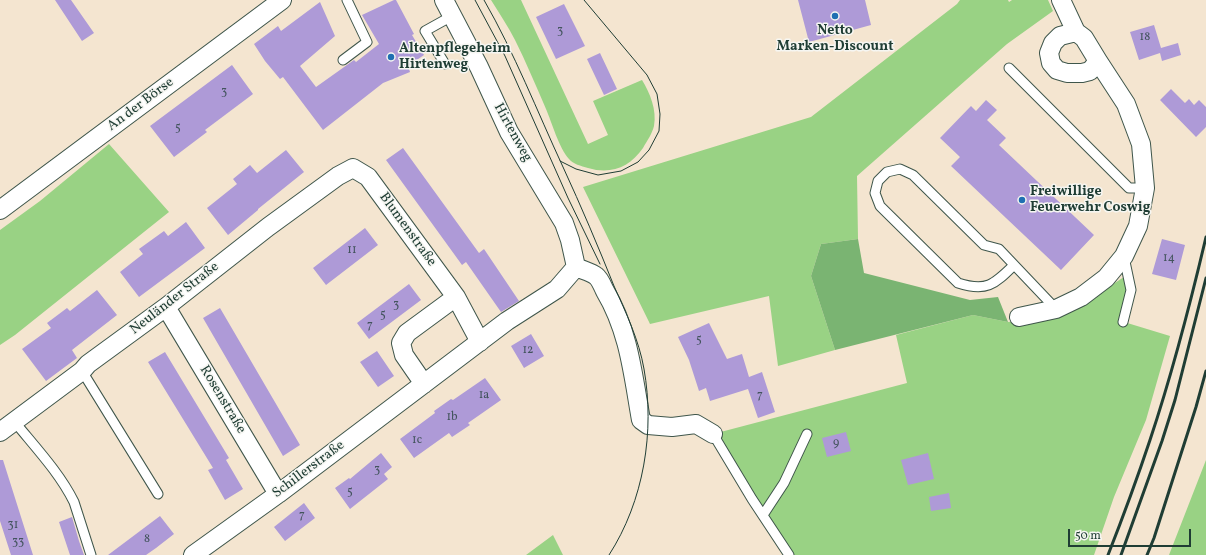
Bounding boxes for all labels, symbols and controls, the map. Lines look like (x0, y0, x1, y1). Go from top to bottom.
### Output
marker: Netto Marken-Discount (830, 11, 840, 21)
place label: Netto Marken-Discount (777, 23, 893, 56)
house number: 3 (557, 25, 563, 39)
house number: 18 (1140, 31, 1150, 45)
place label: Altenpflegeheim Hirtenweg (399, 41, 511, 74)
marker: Altenpflegeheim Hirtenweg (386, 52, 396, 62)
street label: An der Börse (104, 75, 178, 135)
house number: 3 (221, 86, 227, 100)
street label: Hirtenweg (489, 101, 535, 165)
house number: 5 (175, 122, 181, 136)
place label: Freiwillige Feuerwehr Coswig (1030, 184, 1150, 216)
street label: Blumenstraße (375, 190, 439, 270)
marker: Freiwillige Feuerwehr Coswig (1017, 195, 1027, 205)
house number: 11 (347, 244, 357, 258)
house number: 14 (1163, 252, 1175, 266)
street label: Neuländer Straße (127, 259, 223, 339)
house number: 3 (393, 299, 399, 313)
house number: 5 (380, 309, 386, 323)
house number: 7 (367, 319, 373, 333)
house number: 5 (696, 334, 702, 348)
house number: 12 (522, 344, 534, 358)
street label: Rosenstraße (195, 363, 249, 437)
house number: 1a (479, 389, 489, 403)
house number: 7 (757, 389, 763, 403)
house number: 1b (446, 411, 458, 425)
house number: 1c (412, 434, 422, 448)
street label: Schillerstraße (270, 437, 348, 503)
house number: 9 (833, 437, 839, 451)
house number: 3 (374, 464, 380, 478)
house number: 5 (347, 486, 353, 500)
house number: 7 (299, 509, 305, 523)
house number: 31 (8, 519, 18, 533)
scale bar (1070, 521, 1193, 547)
text: 50 m (1075, 528, 1101, 544)
house number: 8 (144, 533, 150, 547)
house number: 33 (12, 536, 24, 550)

